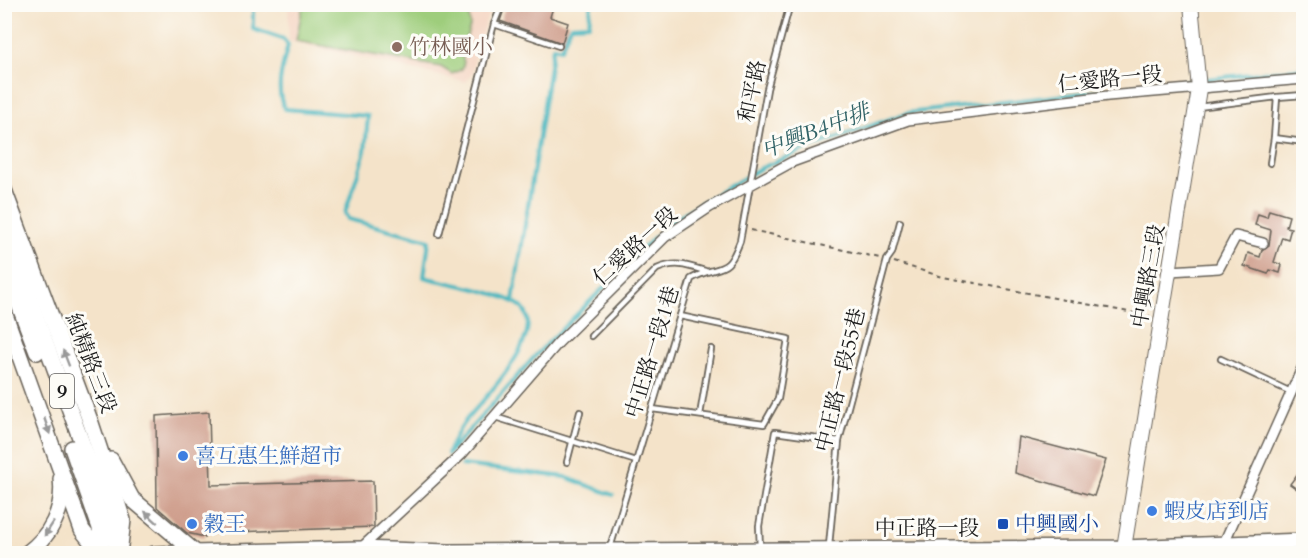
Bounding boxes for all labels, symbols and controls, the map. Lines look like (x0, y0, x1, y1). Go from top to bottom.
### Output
place label: 竹林國小 (409, 33, 493, 62)
marker: 竹林國小 (390, 40, 404, 54)
street label: 和平路 (732, 57, 773, 125)
street label: 仁愛路一段 (1056, 60, 1164, 99)
water label: 中興B4中排 (757, 96, 876, 165)
street label: 仁愛路一段 (587, 200, 684, 292)
street label: 中興路三段 (1125, 222, 1172, 330)
street label: 中正路一段1巷 (619, 283, 686, 422)
street label: 中正路一段55巷 (809, 305, 872, 455)
street label: 純精路三段 (58, 309, 123, 417)
one-way arrow (61, 349, 71, 367)
road number: 9 (50, 374, 74, 408)
one-way arrow (42, 417, 52, 435)
place label: 喜互惠生鮮超市 (195, 442, 342, 471)
marker: 喜互惠生鮮超市 (176, 449, 190, 463)
place label: 蝦皮店到店 (1164, 497, 1269, 526)
marker: 蝦皮店到店 (1145, 504, 1159, 518)
one-way arrow (143, 510, 158, 524)
place label: 穀王 (204, 510, 246, 539)
place label: 中興國小 (1015, 510, 1099, 539)
street label: 中正路一段 (875, 514, 980, 543)
marker: 穀王 (185, 517, 199, 531)
marker: 中興國小 (996, 517, 1010, 531)
one-way arrow (43, 520, 55, 536)

